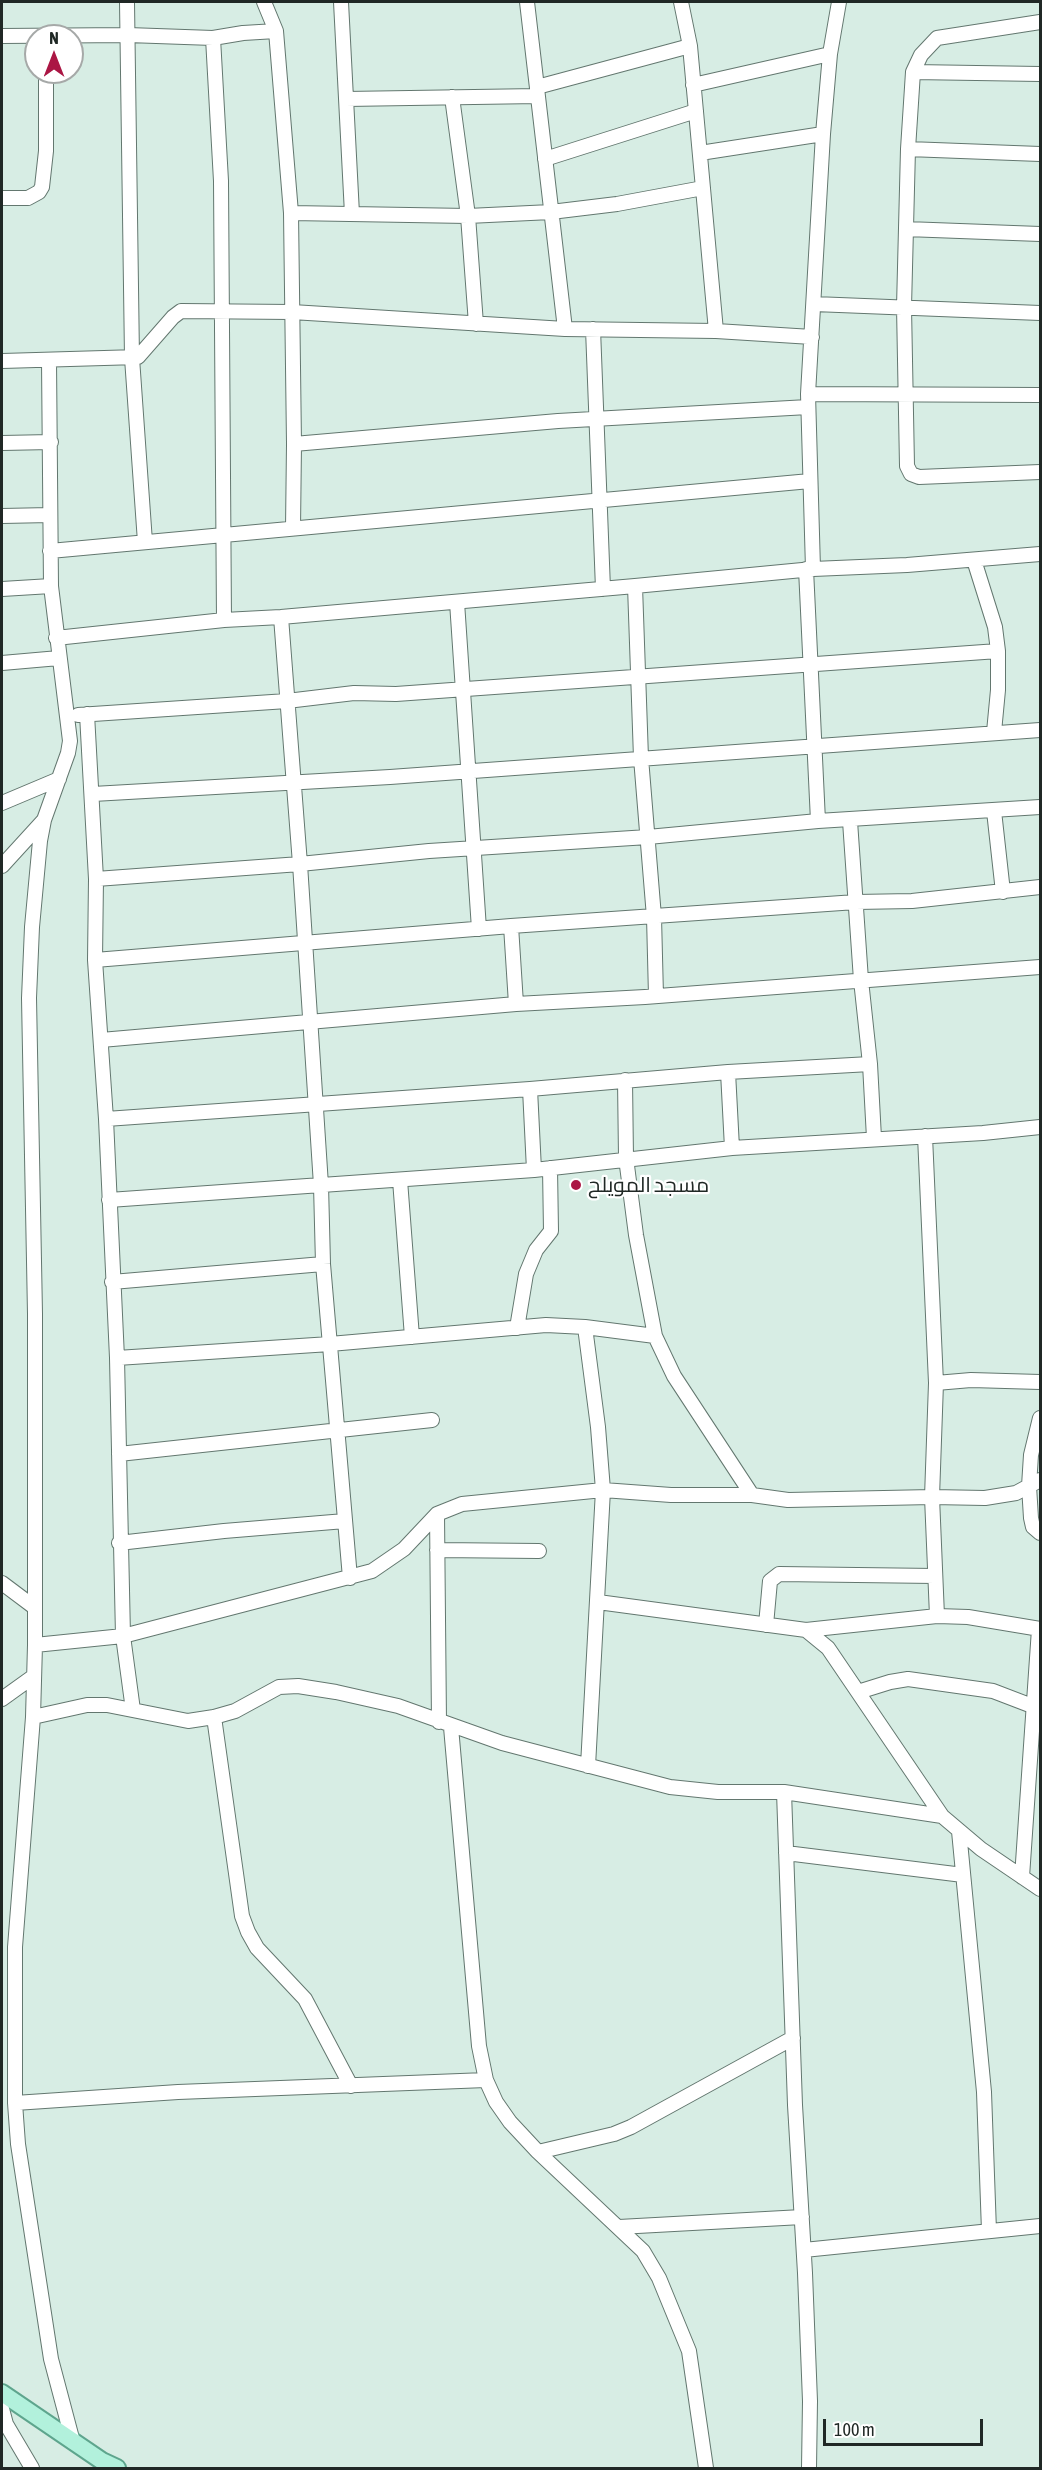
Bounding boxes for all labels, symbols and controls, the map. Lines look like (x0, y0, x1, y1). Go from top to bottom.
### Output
north arrow (24, 24, 84, 84)
text: N (49, 29, 59, 47)
place label: مسجد المويلح (588, 1172, 709, 1198)
marker: مسجد المويلح (569, 1178, 583, 1192)
scale bar (826, 2407, 986, 2445)
text: 100 m (834, 2419, 875, 2440)

